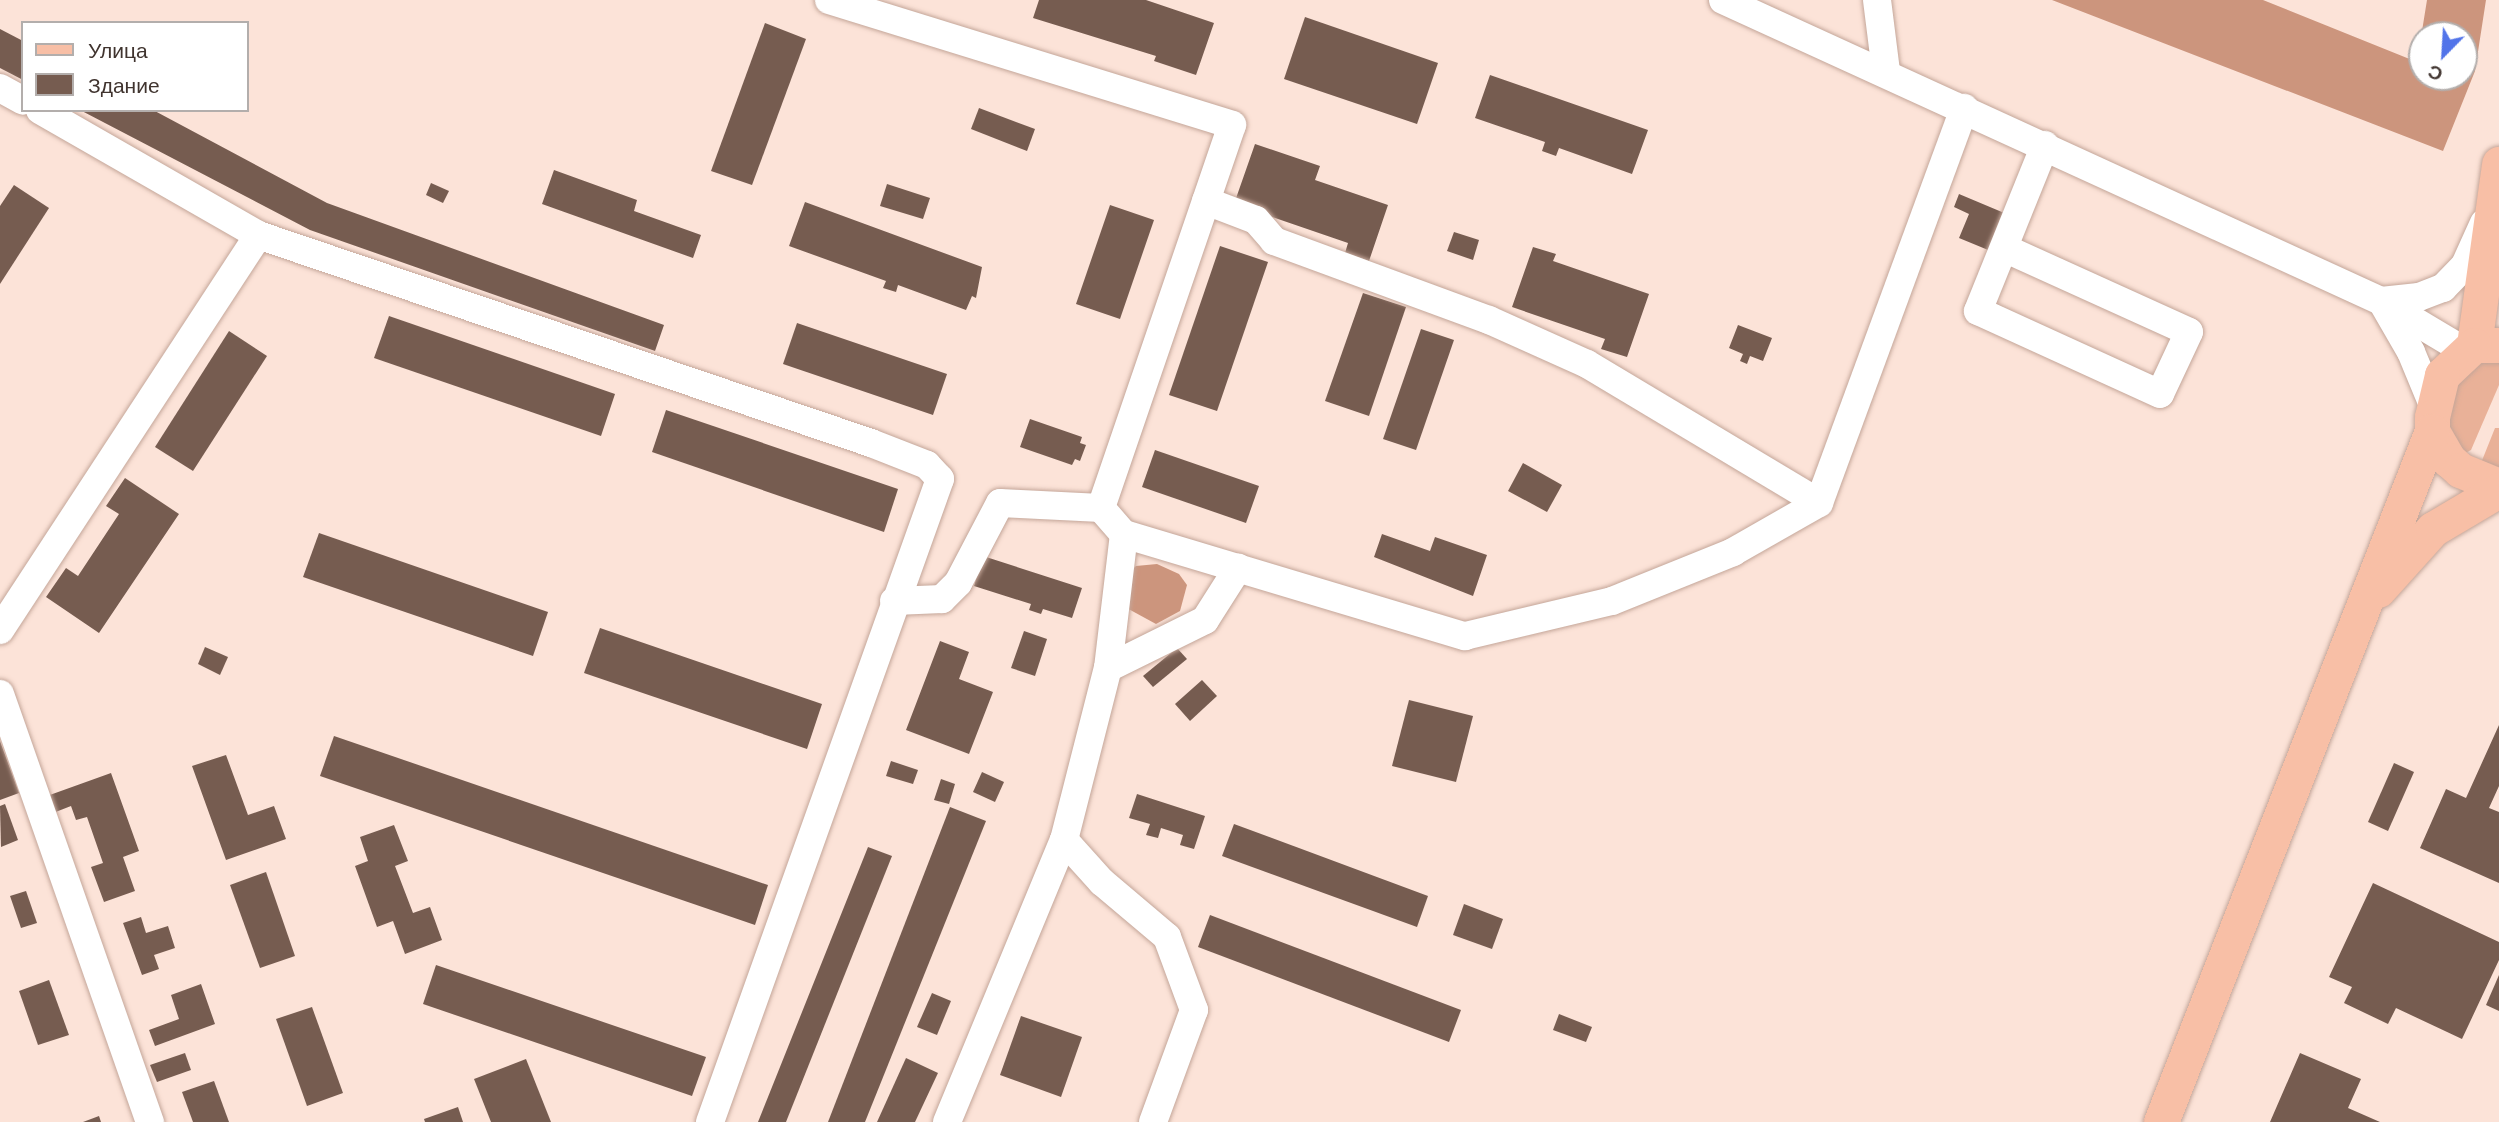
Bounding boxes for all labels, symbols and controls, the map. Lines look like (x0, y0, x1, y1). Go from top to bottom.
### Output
legend (21, 21, 248, 112)
north arrow (2408, 21, 2478, 91)
text: Улица (88, 37, 148, 62)
text: С (2424, 61, 2446, 87)
text: Здание (88, 72, 160, 97)

